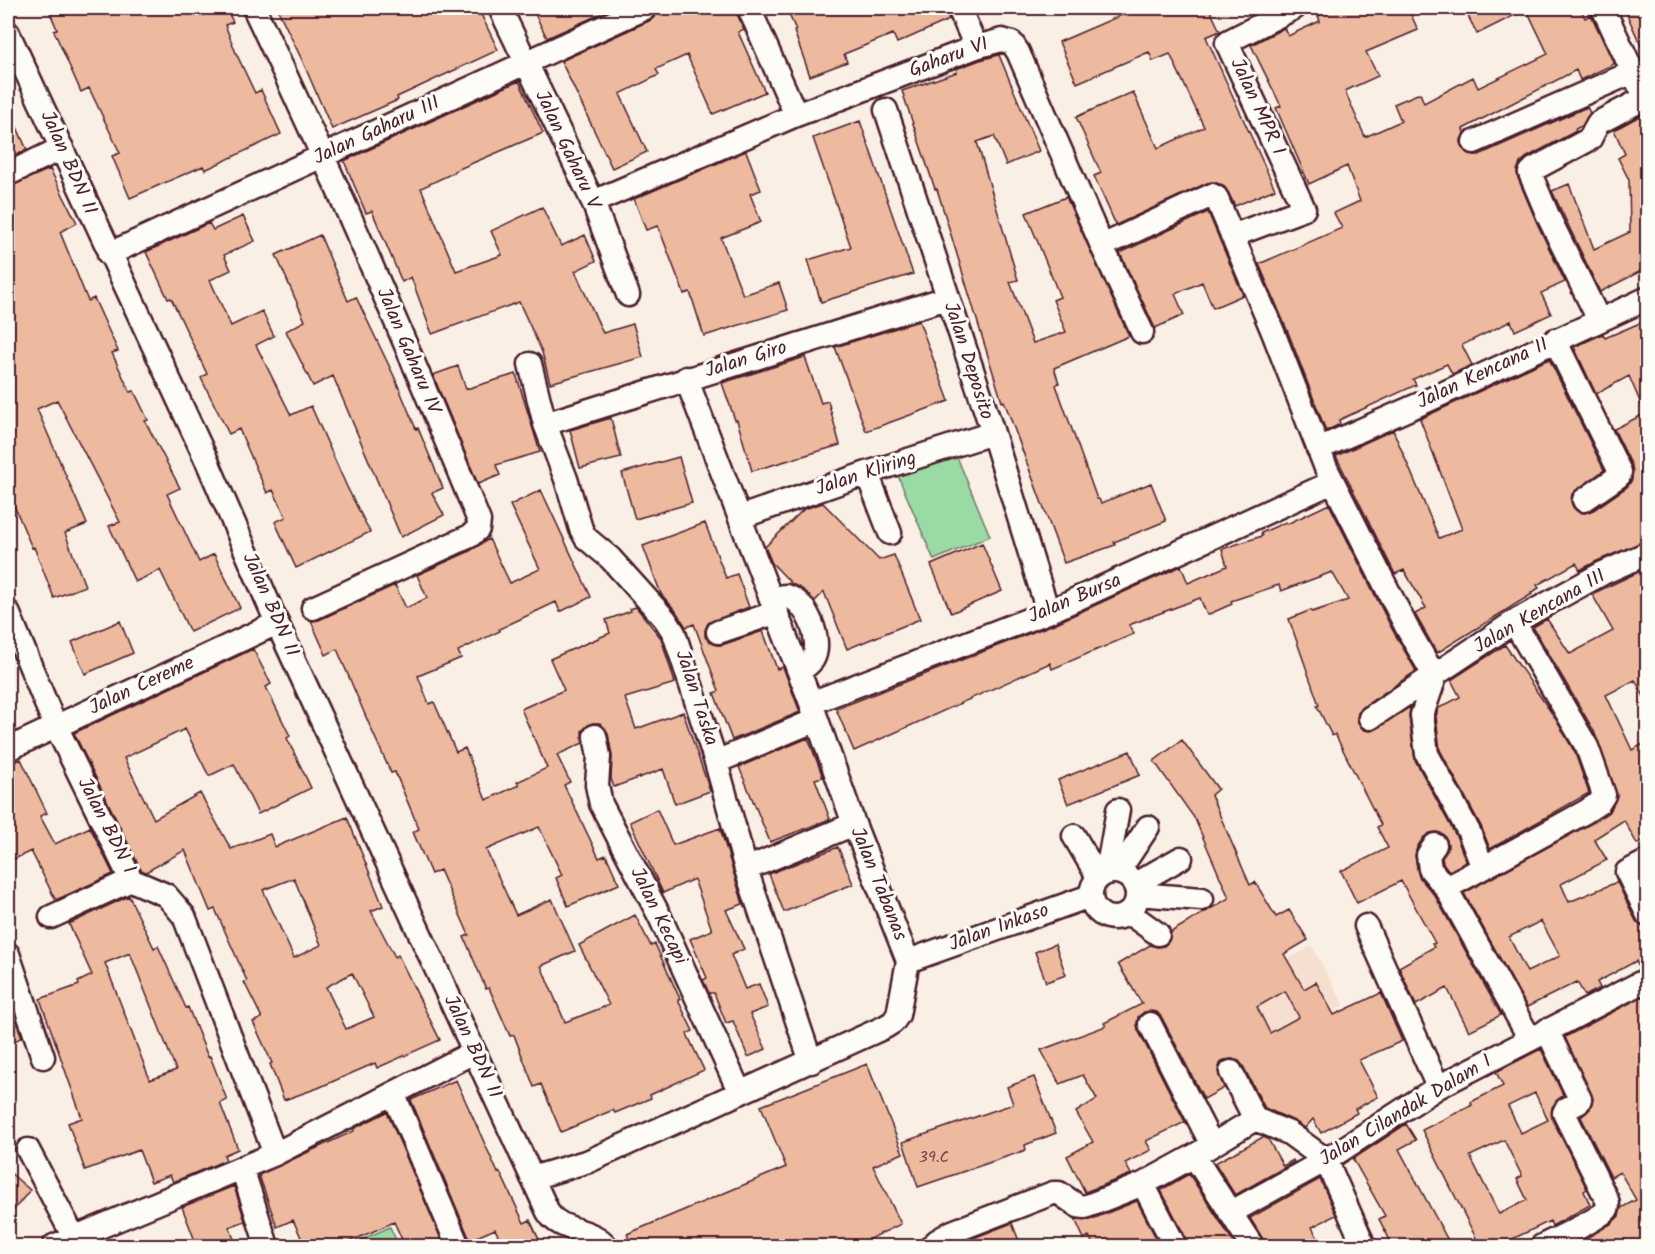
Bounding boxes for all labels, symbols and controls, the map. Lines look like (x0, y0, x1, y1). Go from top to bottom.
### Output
street label: Gaharu VI (905, 29, 993, 87)
street label: Jalan MPR I (1220, 53, 1294, 161)
street label: Jalan Gaharu V (525, 85, 609, 216)
street label: Jalan Gaharu III (308, 88, 446, 174)
street label: Jalan BDN II (31, 106, 105, 220)
street label: Jalan Gaharu IV (367, 283, 450, 420)
street label: Jalan Deposito (934, 298, 1002, 424)
street label: Jalan Kencana II (1412, 330, 1554, 418)
street label: Jalan Giro (701, 332, 791, 388)
street label: Jalan Kliring (811, 443, 921, 505)
street label: Jalan BDN II (233, 548, 307, 662)
street label: Jalan Kencana III (1468, 561, 1612, 663)
street label: Jalan Bursa (1023, 565, 1127, 633)
street label: Jalan Taska (665, 646, 727, 750)
street label: Jalan Cereme (84, 648, 200, 724)
street label: Jalan BDN I (68, 772, 144, 880)
street label: Jalan Tabanas (841, 822, 916, 946)
street label: Jalan Kecapi (621, 862, 696, 971)
street label: Jalan Inkaso (944, 895, 1054, 961)
street label: Jalan BDN II (434, 990, 510, 1104)
street label: Jalan Cilandak Dalam I (1313, 1047, 1499, 1175)
house number: 39.C (919, 1145, 949, 1170)

